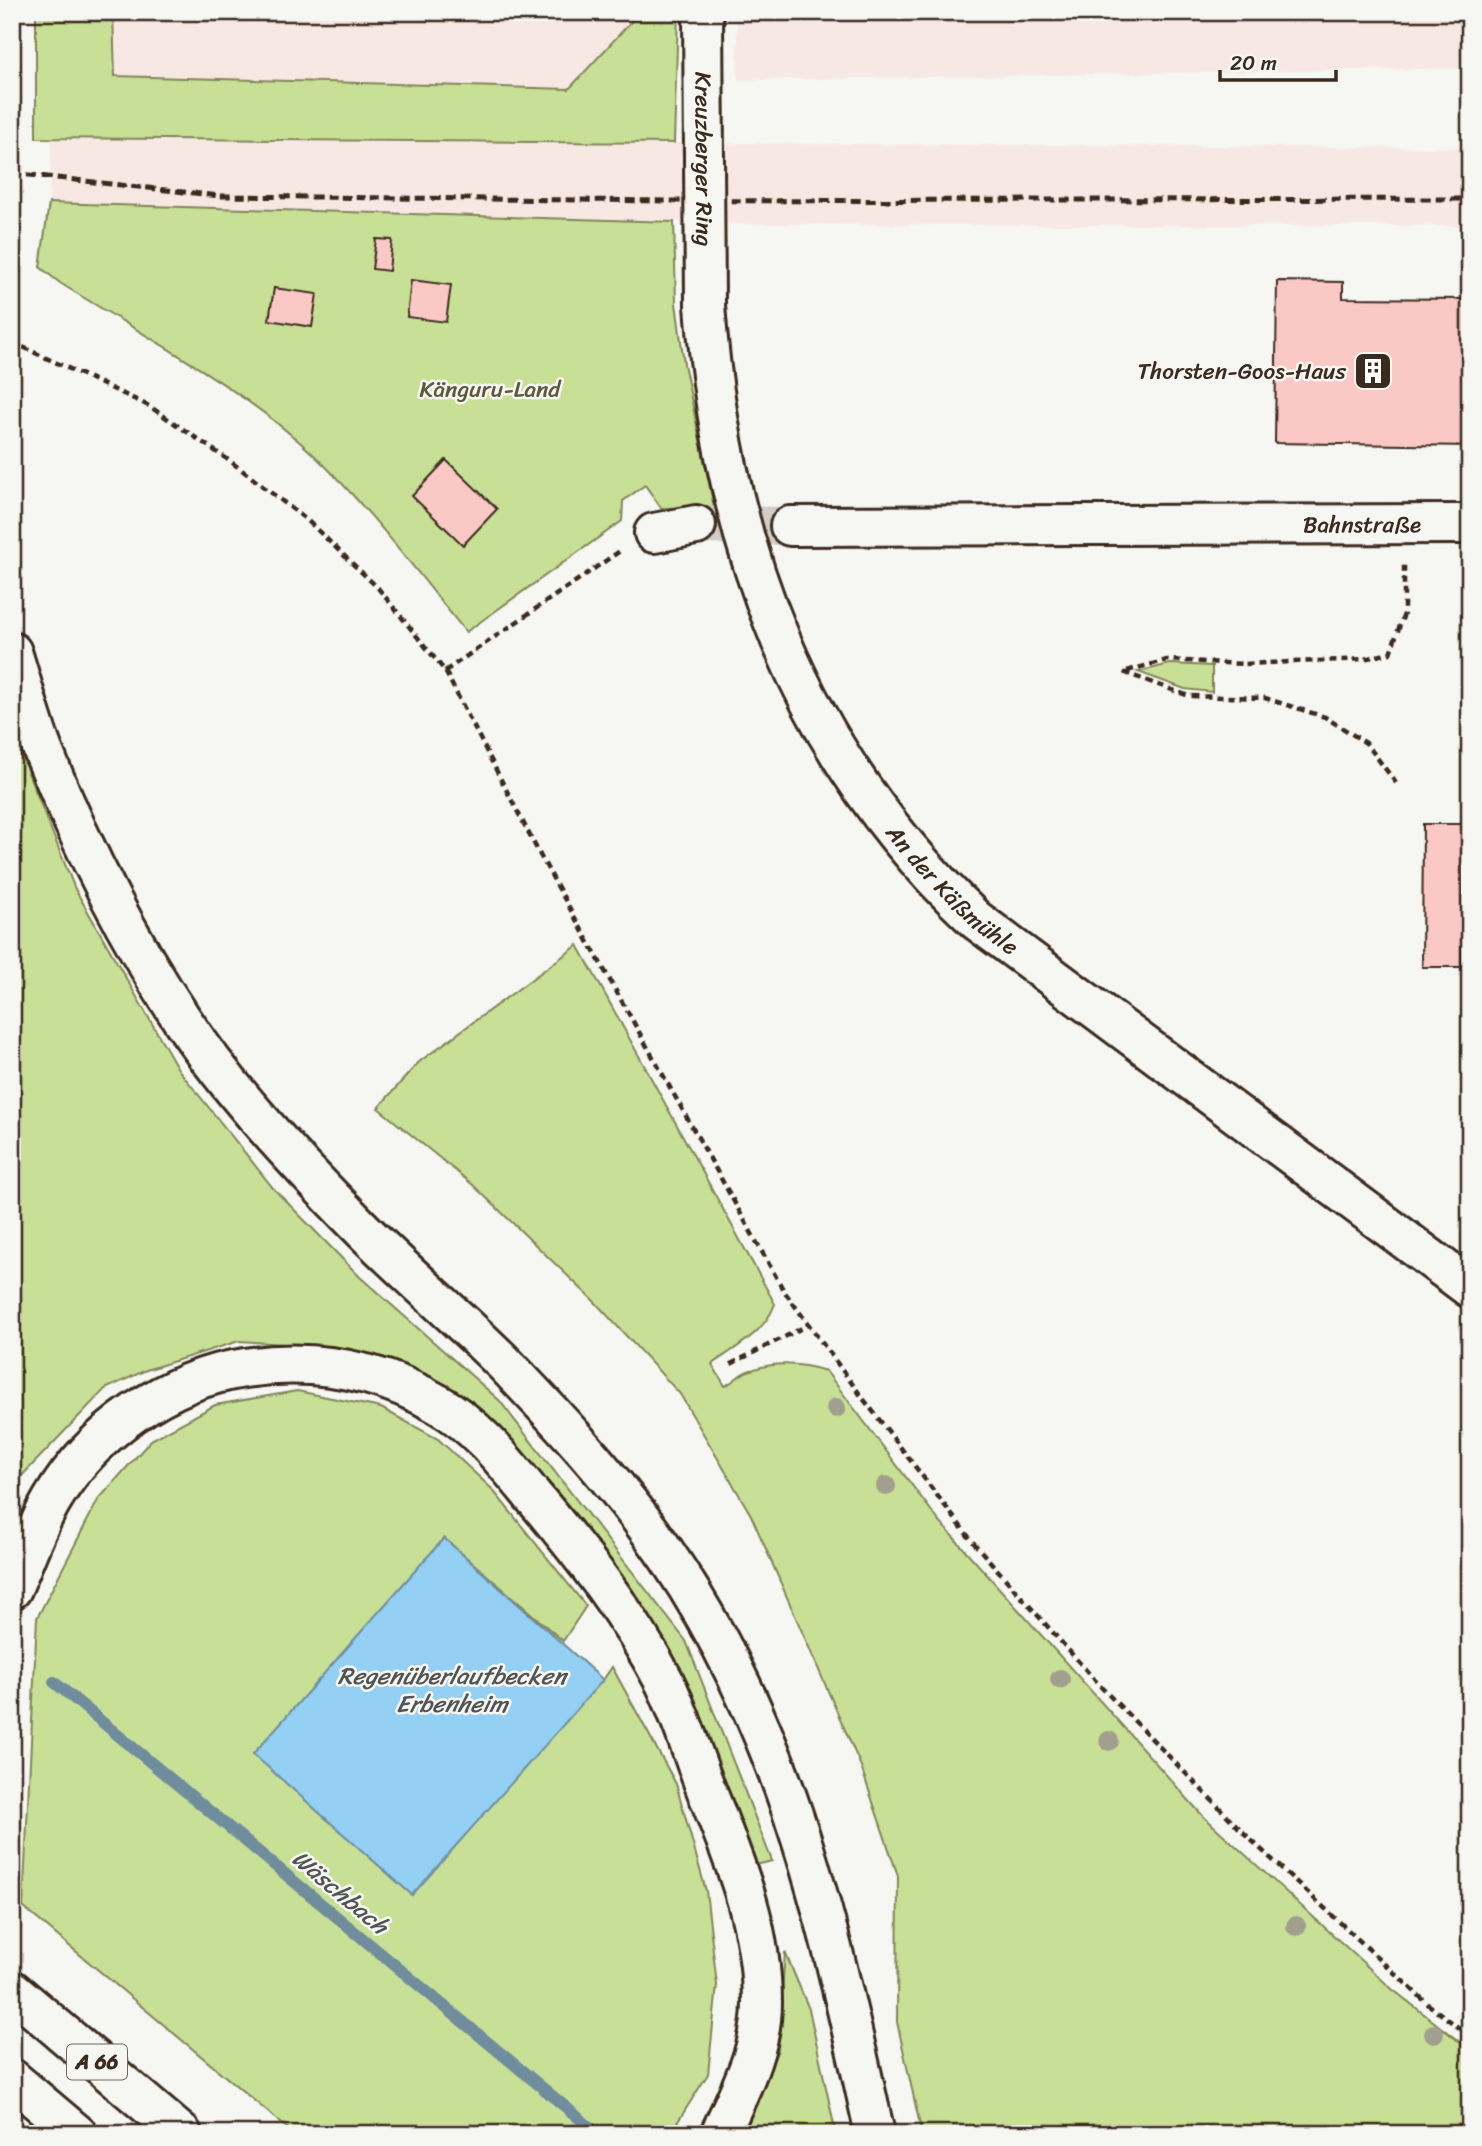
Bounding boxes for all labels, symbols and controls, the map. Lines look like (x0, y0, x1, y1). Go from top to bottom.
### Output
scale bar (1220, 38, 1335, 82)
text: 20 m (1230, 44, 1277, 82)
street label: Kreuzberger Ring (683, 72, 725, 247)
building icon: Thorsten-Goos-Haus (1352, 350, 1394, 392)
place label: Thorsten-Goos-Haus (1137, 351, 1346, 392)
park label: Känguru-Land (420, 369, 562, 410)
street label: Bahnstraße (1303, 504, 1421, 545)
street label: An der Käßmühle (875, 814, 1028, 966)
water label: Regenüberlaufbecken Erbenheim (338, 1655, 569, 1725)
water label: Wäschbach (282, 1839, 400, 1947)
road number: A 66 (67, 2044, 127, 2080)

